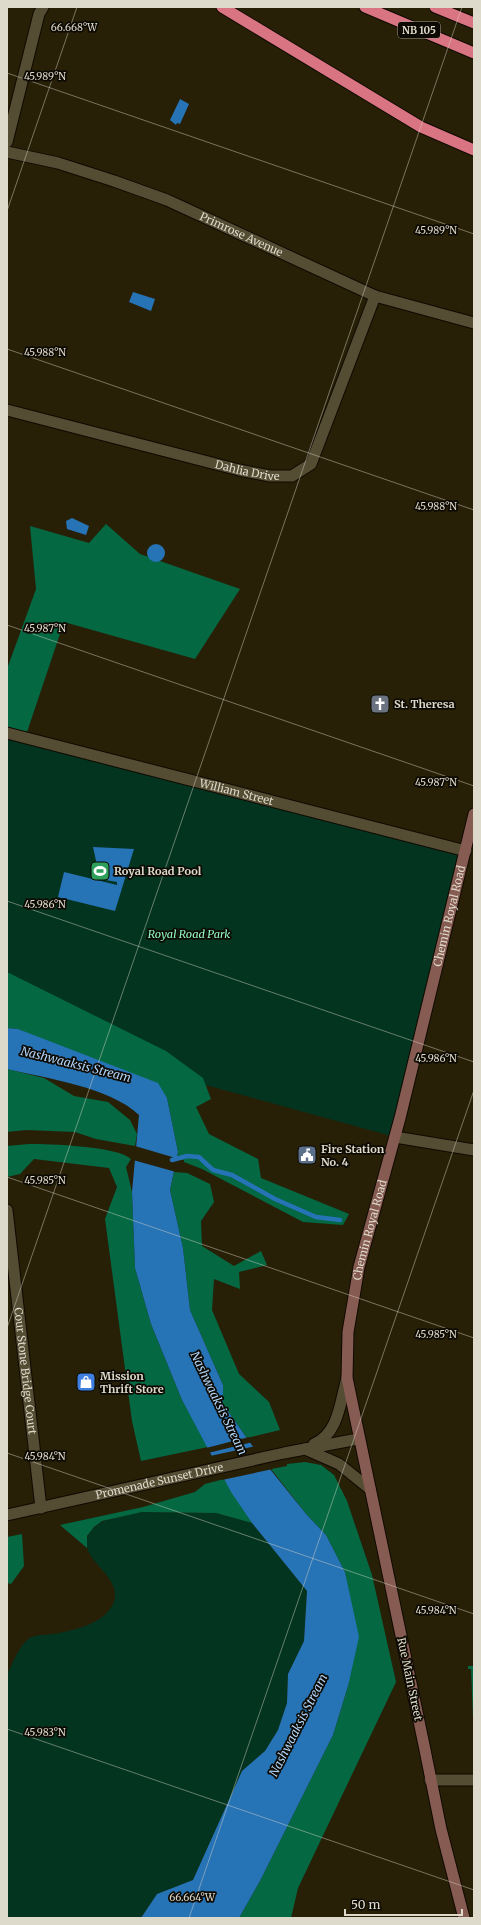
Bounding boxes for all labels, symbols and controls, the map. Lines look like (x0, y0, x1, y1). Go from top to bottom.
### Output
text: 66.668°W (51, 21, 98, 34)
road number: NB 105 (398, 22, 440, 38)
text: 45.989°N (24, 70, 66, 83)
street label: Primrose Avenue (197, 209, 285, 260)
text: 45.989°N (415, 224, 457, 237)
text: 45.988°N (24, 346, 66, 359)
street label: Dahlia Drive (214, 457, 280, 483)
text: 45.988°N (415, 500, 457, 513)
text: 45.987°N (24, 622, 66, 635)
church icon: St. Theresa (369, 693, 391, 715)
place label: St. Theresa (394, 697, 455, 711)
street label: William Street (197, 776, 276, 808)
text: 45.987°N (415, 776, 457, 789)
sports icon: Royal Road Pool (89, 860, 111, 882)
place label: Royal Road Pool (114, 864, 202, 878)
street label: Chemin Royal Road (430, 864, 468, 968)
text: 45.986°N (24, 898, 66, 911)
park label: Royal Road Park (148, 927, 230, 941)
water label: Nashwaaksis Stream (19, 1043, 133, 1085)
text: 45.986°N (415, 1052, 457, 1065)
place label: Fire Station No. 4 (321, 1142, 385, 1169)
public building icon: Fire Station No. 4 (296, 1144, 318, 1166)
text: 45.985°N (24, 1174, 66, 1187)
street label: Chemin Royal Road (350, 1178, 390, 1281)
street label: Cour Stone Bridge Court (11, 1307, 40, 1436)
text: 45.985°N (415, 1328, 457, 1341)
water label: Nashwaaksis Stream (187, 1349, 251, 1457)
place label: Mission Thrift Store (100, 1369, 164, 1396)
shop icon: Mission Thrift Store (75, 1371, 97, 1393)
text: 45.984°N (24, 1450, 66, 1463)
street label: Promenade Sunset Drive (94, 1460, 225, 1502)
text: 45.984°N (415, 1604, 457, 1617)
street label: Rue Main Street (394, 1636, 426, 1722)
water label: Nashwaaksis Stream (266, 1671, 330, 1779)
text: 45.983°N (24, 1726, 66, 1739)
text: 66.664°W (169, 1891, 216, 1904)
scale bar (345, 1891, 462, 1917)
text: 50 m (351, 1897, 380, 1912)

